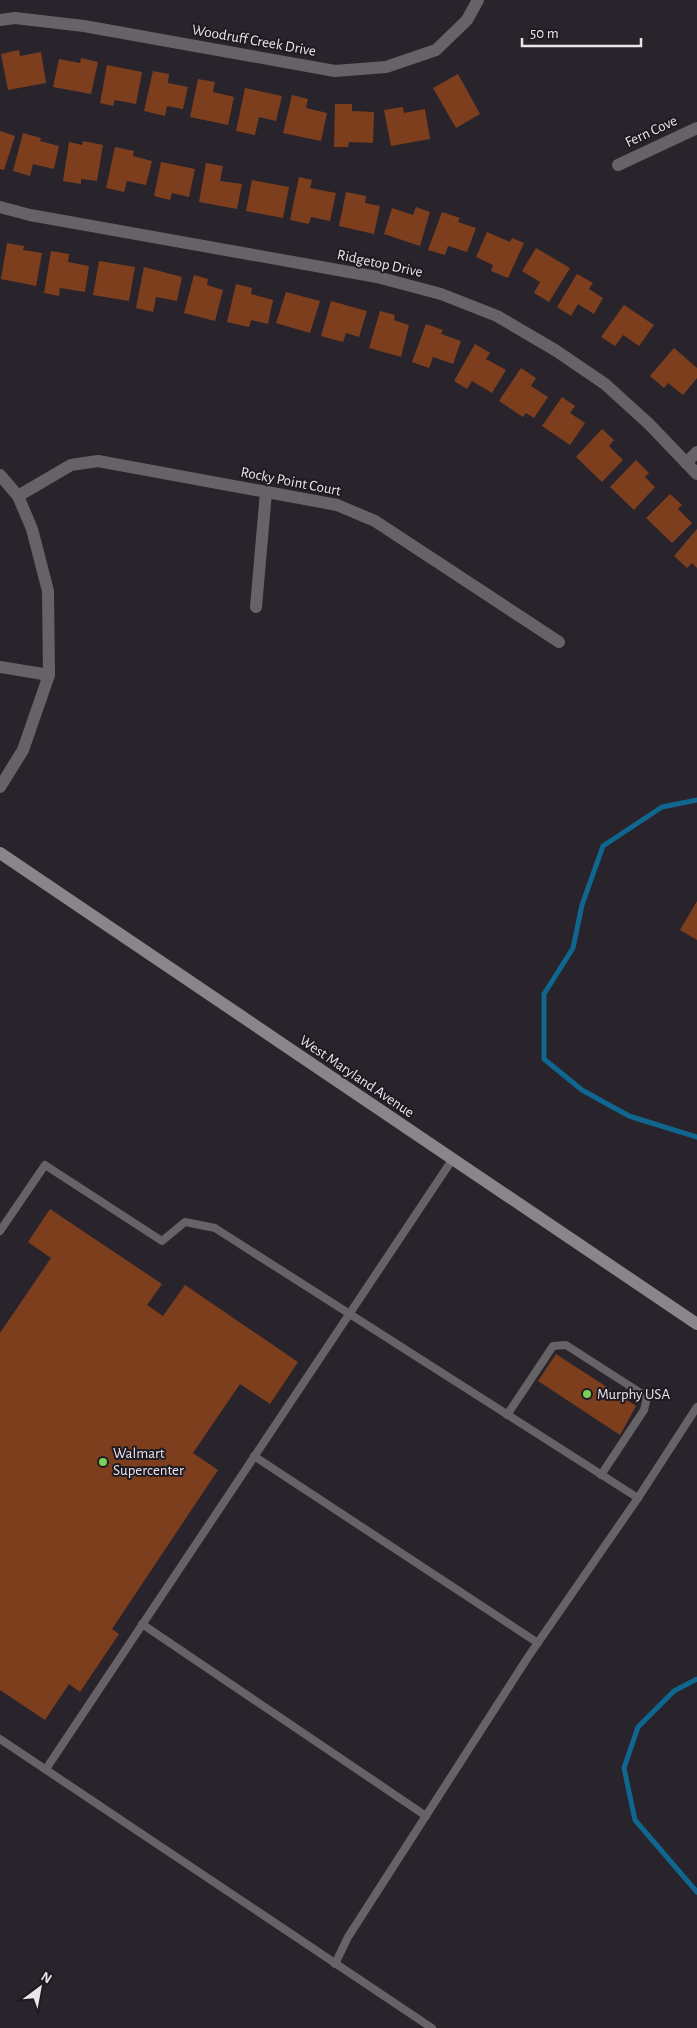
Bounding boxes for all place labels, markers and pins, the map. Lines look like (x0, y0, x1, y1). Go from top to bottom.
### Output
place label: Murphy USA (597, 1387, 670, 1402)
marker: Murphy USA (581, 1388, 593, 1400)
place label: Walmart Supercenter (113, 1446, 184, 1478)
marker: Walmart Supercenter (97, 1456, 109, 1468)

